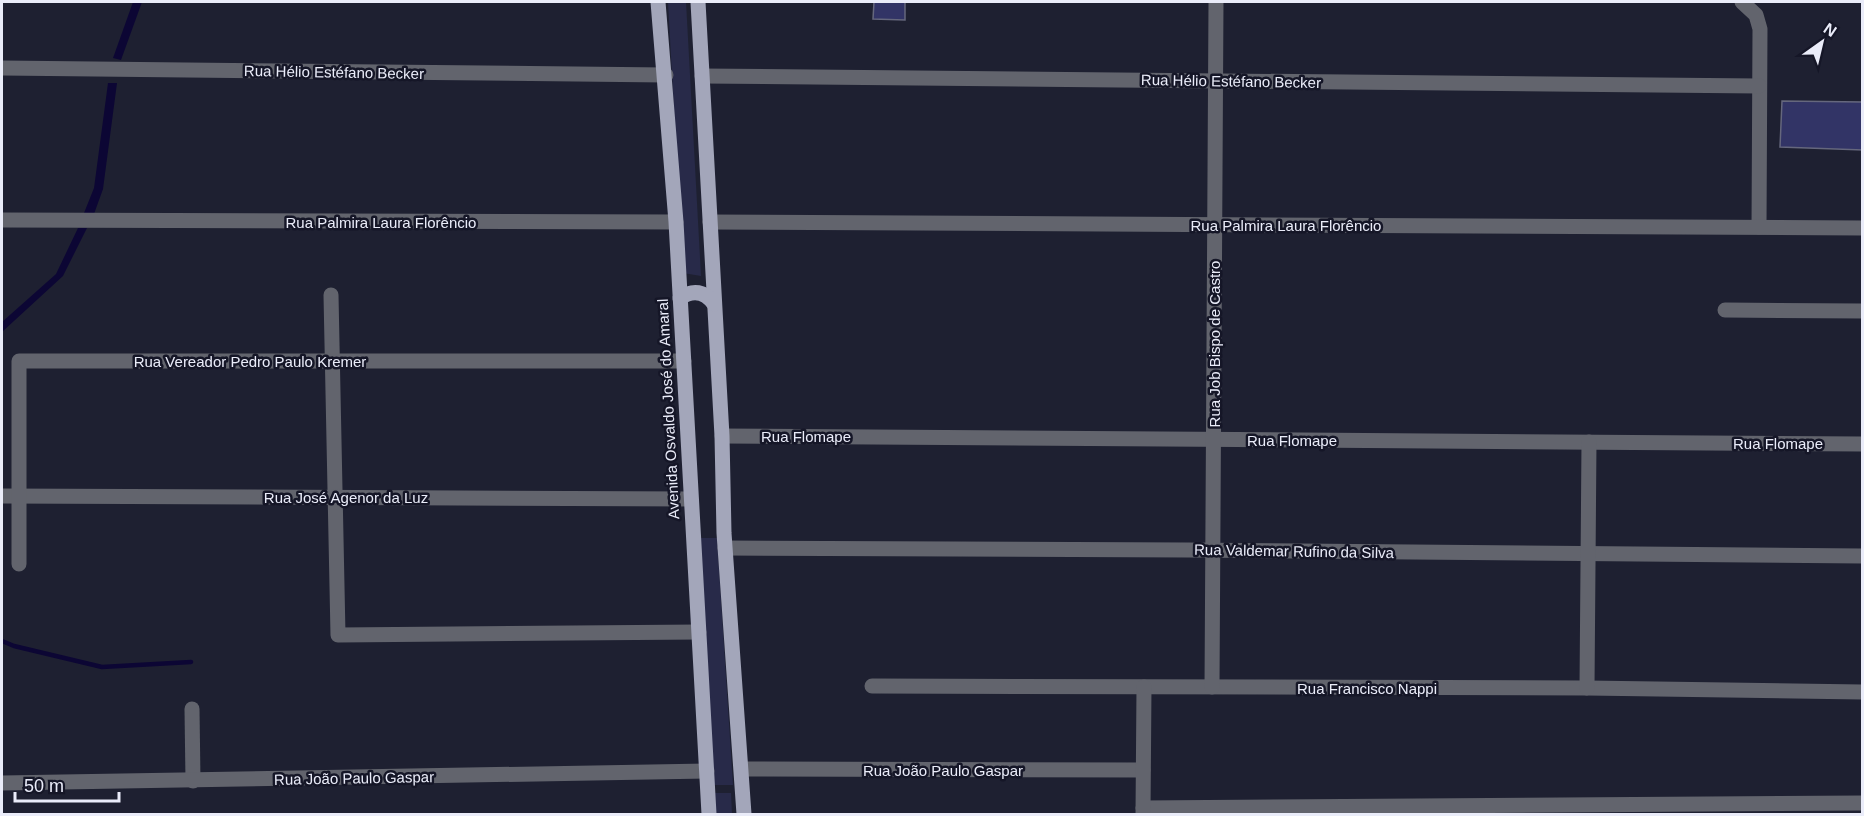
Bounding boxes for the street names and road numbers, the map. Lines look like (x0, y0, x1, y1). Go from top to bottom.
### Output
street label: Rua Hélio Estéfano Becker (244, 62, 424, 82)
street label: Rua Hélio Estéfano Becker (1141, 71, 1321, 91)
street label: Rua Palmira Laura Florêncio (286, 214, 476, 231)
street label: Rua Palmira Laura Florêncio (1191, 217, 1381, 234)
street label: Rua Job Bispo de Castro (1206, 261, 1223, 427)
street label: Avenida Osvaldo José do Amaral (654, 298, 682, 520)
street label: Rua Vereador Pedro Paulo Kremer (134, 353, 366, 370)
street label: Rua Flomape (761, 428, 851, 445)
street label: Rua Flomape (1247, 432, 1337, 449)
street label: Rua Flomape (1733, 435, 1823, 452)
street label: Rua José Agenor da Luz (264, 489, 428, 506)
street label: Rua Valdemar Rufino da Silva (1194, 541, 1395, 561)
street label: Rua Francisco Nappi (1297, 680, 1437, 697)
street label: Rua João Paulo Gaspar (863, 762, 1023, 779)
street label: Rua João Paulo Gaspar (274, 768, 434, 788)

